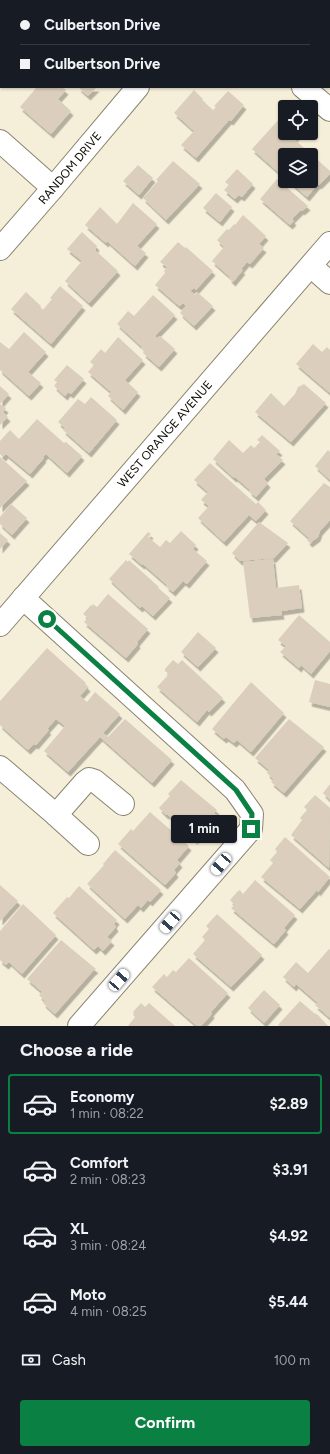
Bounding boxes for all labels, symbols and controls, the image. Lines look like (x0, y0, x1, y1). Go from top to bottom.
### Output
text: Culbertson Drive (44, 16, 160, 34)
text: Culbertson Drive (44, 55, 160, 73)
map controls (278, 100, 318, 188)
button: locate (278, 100, 318, 140)
street label: RANDOM DRIVE (36, 129, 104, 207)
button: layers (278, 148, 318, 188)
street label: WEST ORANGE AVENUE (115, 378, 215, 490)
route start (38, 610, 56, 628)
callout: 1 min (171, 815, 237, 843)
route end (242, 820, 260, 838)
text: 1 min (189, 821, 219, 836)
car (209, 851, 233, 877)
car (158, 909, 182, 935)
car (107, 967, 131, 993)
text: Choose a ride (20, 1039, 133, 1061)
icon: car (22, 1086, 58, 1122)
text: Economy (70, 1088, 135, 1106)
text: $2.89 (269, 1095, 308, 1113)
text: 1 min · 08:22 (70, 1106, 144, 1121)
icon: car (22, 1152, 58, 1188)
text: Comfort (70, 1154, 129, 1172)
text: $3.91 (273, 1161, 308, 1179)
text: 2 min · 08:23 (70, 1172, 145, 1187)
icon: car (22, 1218, 58, 1254)
text: XL (70, 1220, 88, 1238)
text: $4.92 (269, 1227, 308, 1245)
text: 3 min · 08:24 (70, 1238, 146, 1253)
icon: car (22, 1284, 58, 1320)
text: Moto (70, 1286, 106, 1304)
text: $5.44 (268, 1293, 308, 1311)
text: 4 min · 08:25 (70, 1304, 147, 1319)
icon: cash (20, 1349, 42, 1371)
text: Cash (52, 1351, 86, 1369)
text: 100 m (274, 1353, 310, 1368)
button: Confirm (20, 1400, 310, 1446)

